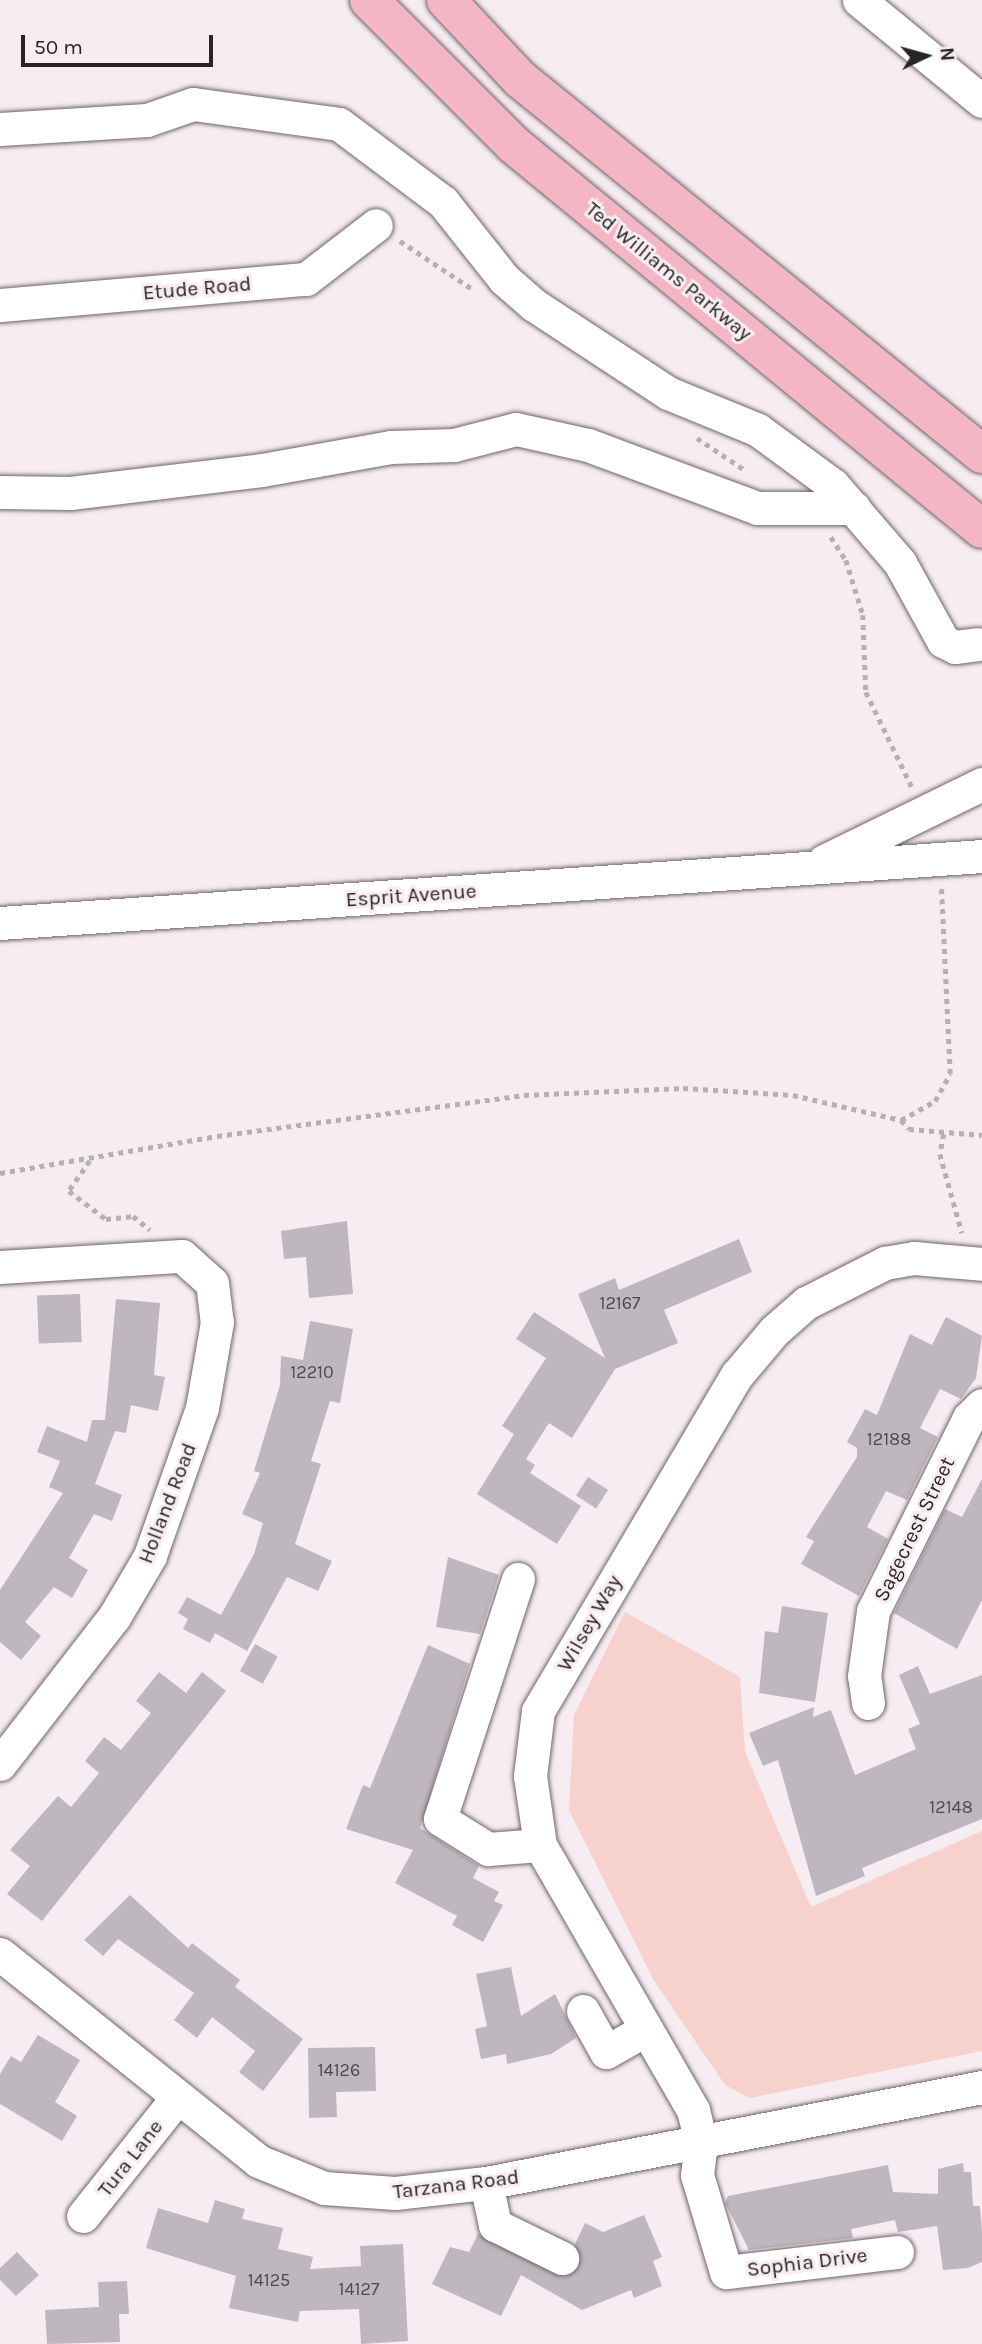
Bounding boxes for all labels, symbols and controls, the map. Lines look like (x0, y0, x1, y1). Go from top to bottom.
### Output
scale bar (24, 21, 217, 65)
north arrow (891, 21, 961, 91)
text: 50 m (34, 35, 83, 59)
text: N (935, 46, 958, 62)
street label: Ted Williams Parkway (581, 196, 757, 346)
street label: Etude Road (142, 271, 252, 305)
street label: Esprit Avenue (345, 878, 477, 912)
house number: 12167 (599, 1292, 641, 1314)
house number: 12210 (290, 1361, 334, 1383)
house number: 12188 (867, 1428, 911, 1450)
street label: Holland Road (132, 1439, 202, 1567)
street label: Sagecrest Street (868, 1453, 960, 1605)
street label: Wilsey Way (551, 1570, 627, 1676)
house number: 12148 (929, 1796, 973, 1818)
house number: 14126 (318, 2059, 360, 2081)
street label: Tura Lane (92, 2114, 168, 2202)
street label: Tarzana Road (391, 2164, 521, 2204)
street label: Sophia Drive (745, 2242, 869, 2282)
house number: 14125 (248, 2269, 290, 2291)
house number: 14127 (339, 2278, 379, 2300)

